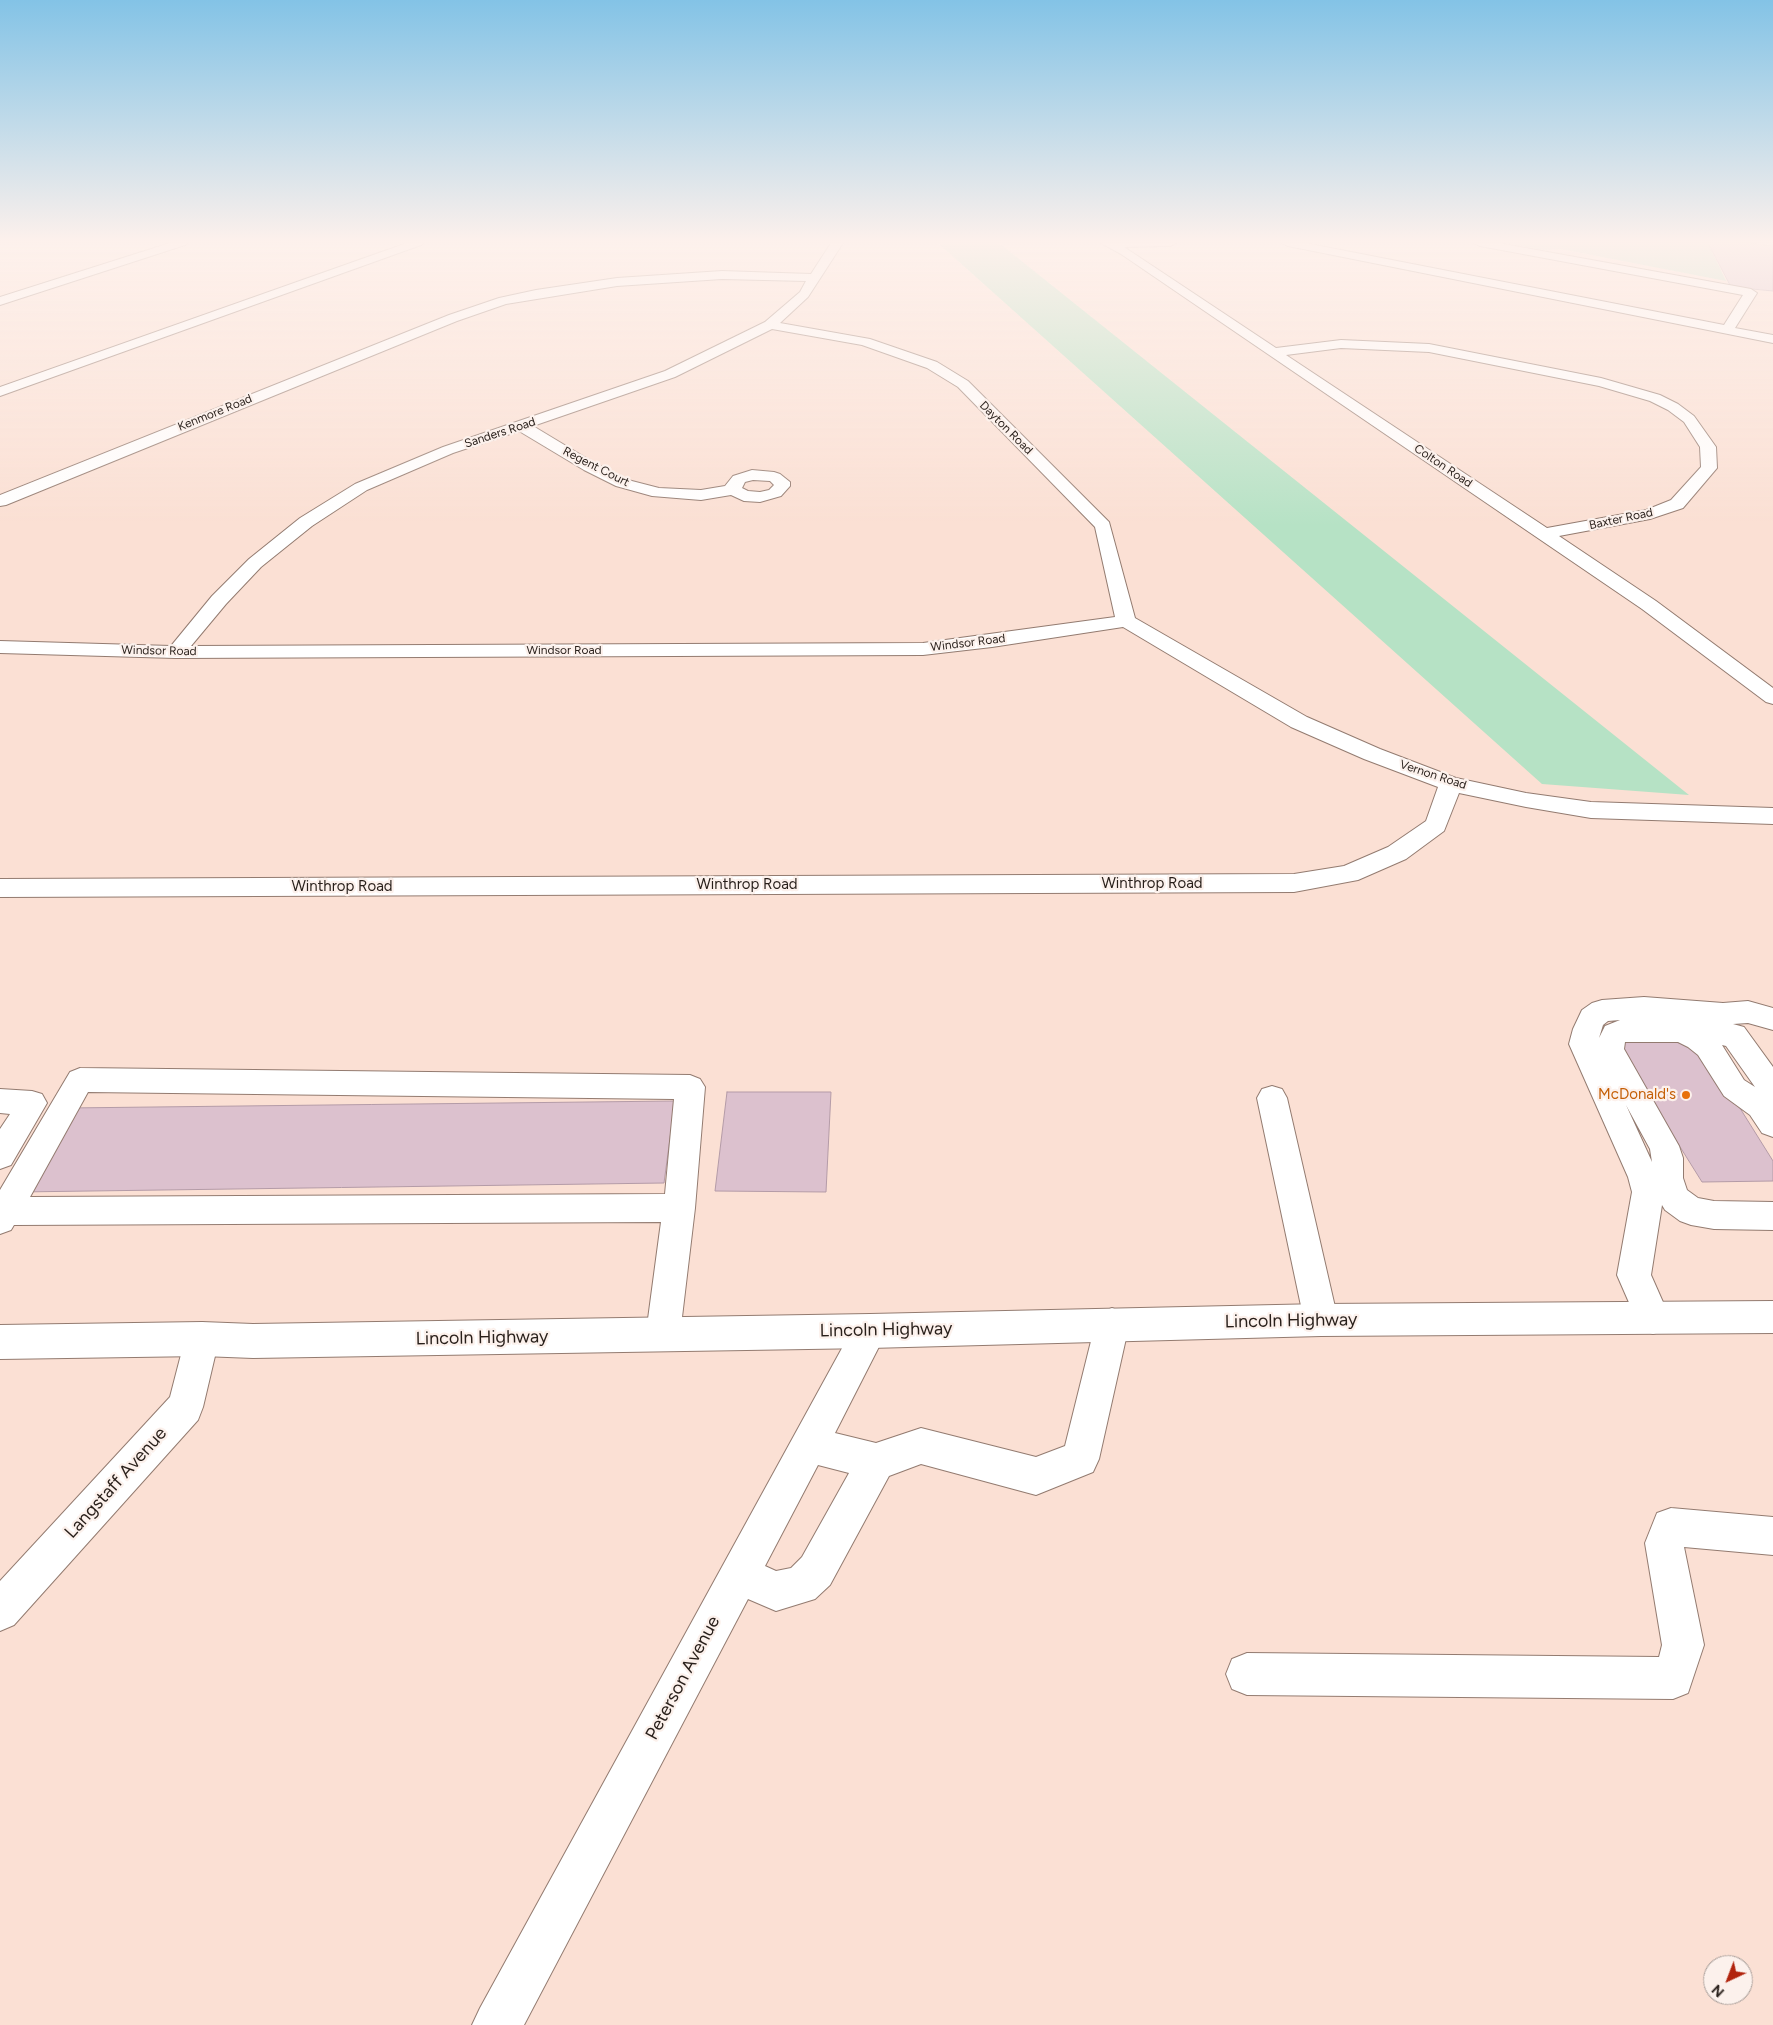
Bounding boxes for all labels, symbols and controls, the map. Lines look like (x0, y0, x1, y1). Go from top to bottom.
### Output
street label: Kenmore Road (176, 392, 254, 434)
street label: Dayton Road (976, 398, 1036, 458)
street label: Sanders Road (463, 415, 537, 451)
street label: Colton Road (1411, 441, 1475, 491)
street label: Regent Court (560, 444, 632, 490)
street label: Baxter Road (1588, 505, 1654, 533)
street label: Windsor Road (930, 631, 1006, 655)
street label: Windsor Road (121, 643, 197, 659)
street label: Windsor Road (526, 643, 602, 657)
street label: Vernon Road (1398, 757, 1468, 793)
street label: Winthrop Road (1101, 875, 1203, 893)
street label: Winthrop Road (696, 876, 798, 894)
street label: Winthrop Road (291, 878, 393, 896)
place label: McDonald's (1598, 1086, 1676, 1104)
marker: McDonald's (1680, 1089, 1692, 1101)
street label: Lincoln Highway (1224, 1309, 1358, 1333)
street label: Lincoln Highway (819, 1318, 953, 1342)
street label: Lincoln Highway (415, 1326, 549, 1350)
street label: Langstaff Avenue (60, 1423, 172, 1543)
street label: Peterson Avenue (641, 1612, 725, 1744)
north arrow (1703, 1955, 1753, 2005)
text: N (1708, 1981, 1728, 2001)

